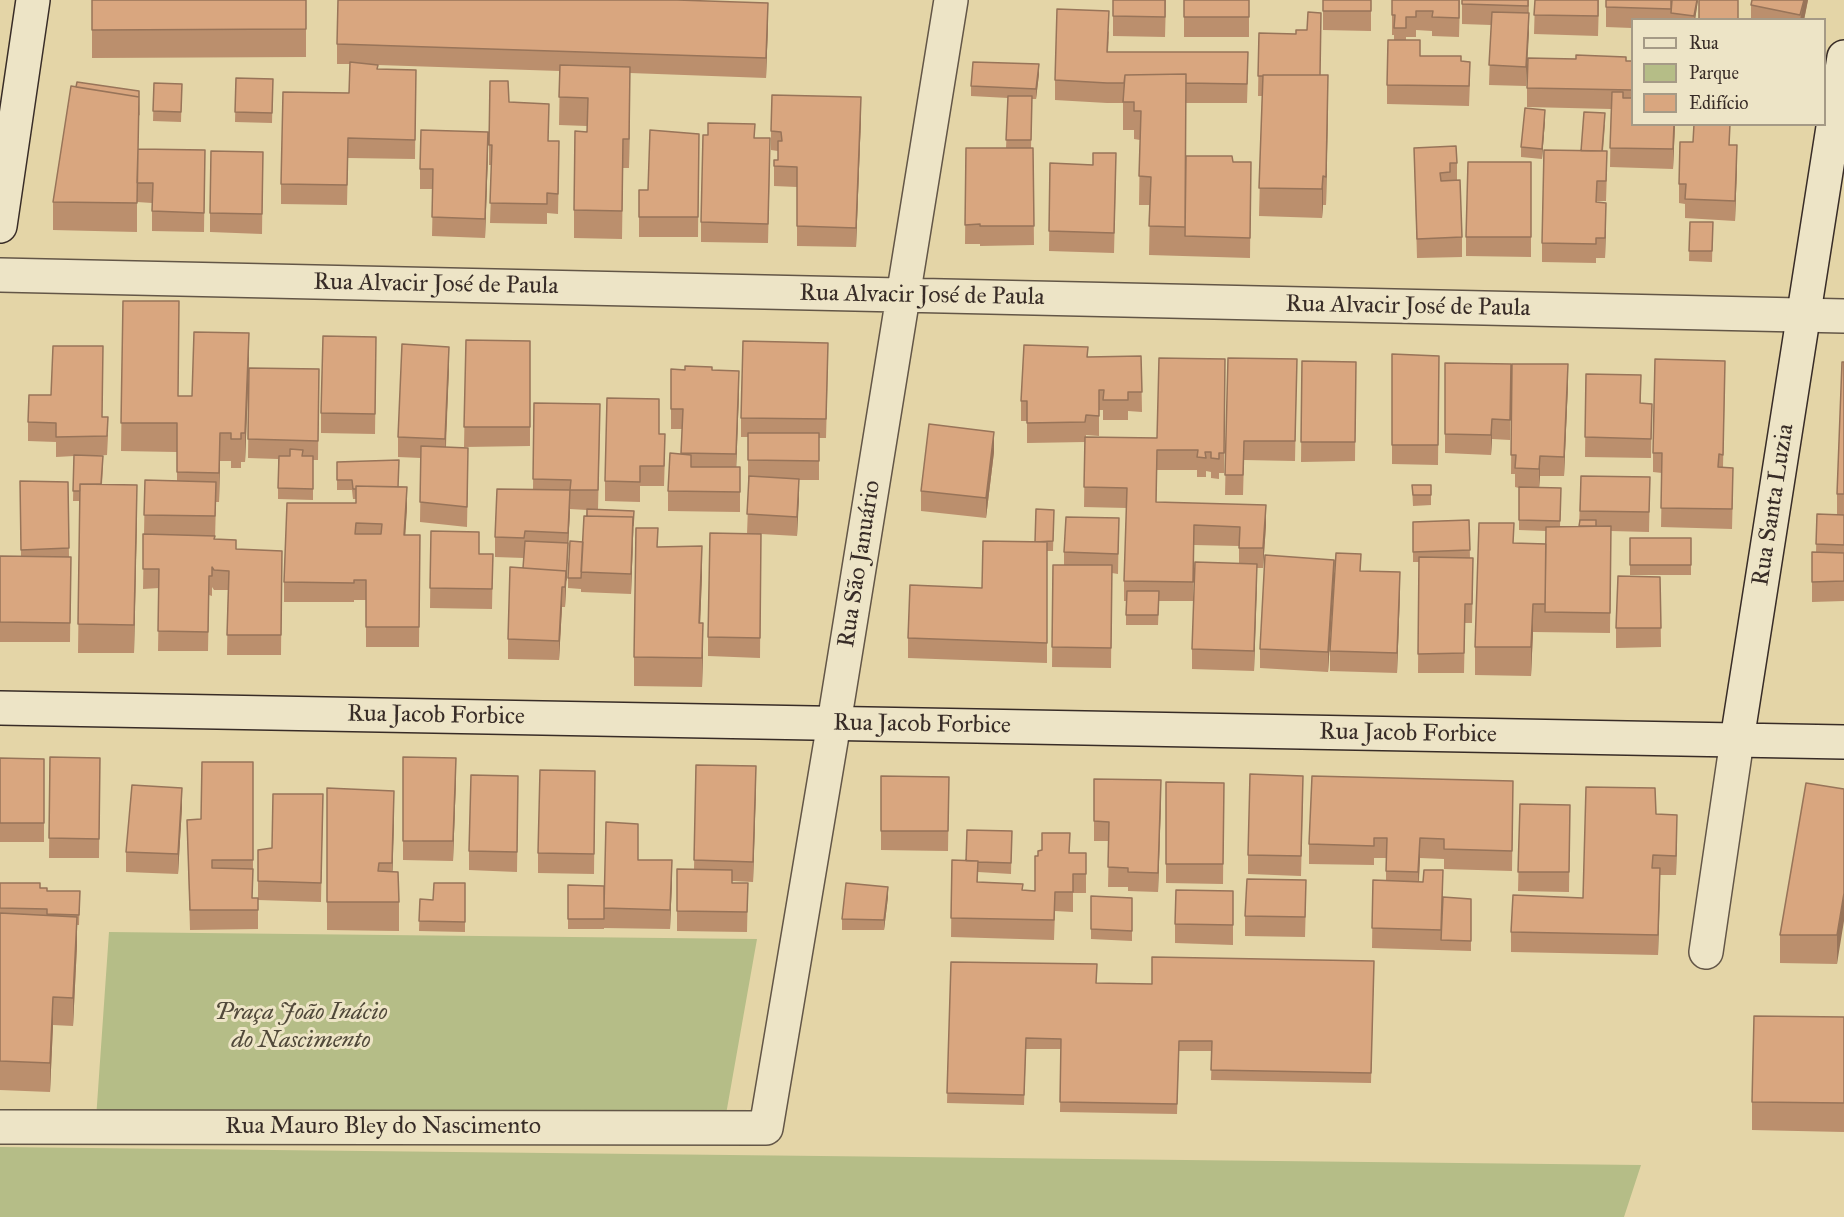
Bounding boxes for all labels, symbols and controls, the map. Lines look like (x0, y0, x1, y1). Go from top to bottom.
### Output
legend (1631, 18, 1826, 126)
text: Rua (1689, 32, 1719, 54)
text: Parque (1689, 62, 1739, 84)
text: Edifício (1689, 92, 1748, 114)
street label: Rua Alvacir José de Paula (313, 268, 559, 302)
street label: Rua Alvacir José de Paula (799, 279, 1045, 313)
street label: Rua Alvacir José de Paula (1285, 290, 1531, 324)
street label: Rua Santa Luzia (1747, 422, 1801, 588)
street label: Rua São Januário (833, 478, 887, 650)
street label: Rua Jacob Forbice (347, 700, 525, 732)
street label: Rua Jacob Forbice (833, 709, 1011, 741)
street label: Rua Jacob Forbice (1319, 718, 1497, 750)
park label: Praça João Inácio do Nascimento (214, 999, 388, 1055)
street label: Rua Mauro Bley do Nascimento (225, 1113, 541, 1141)

